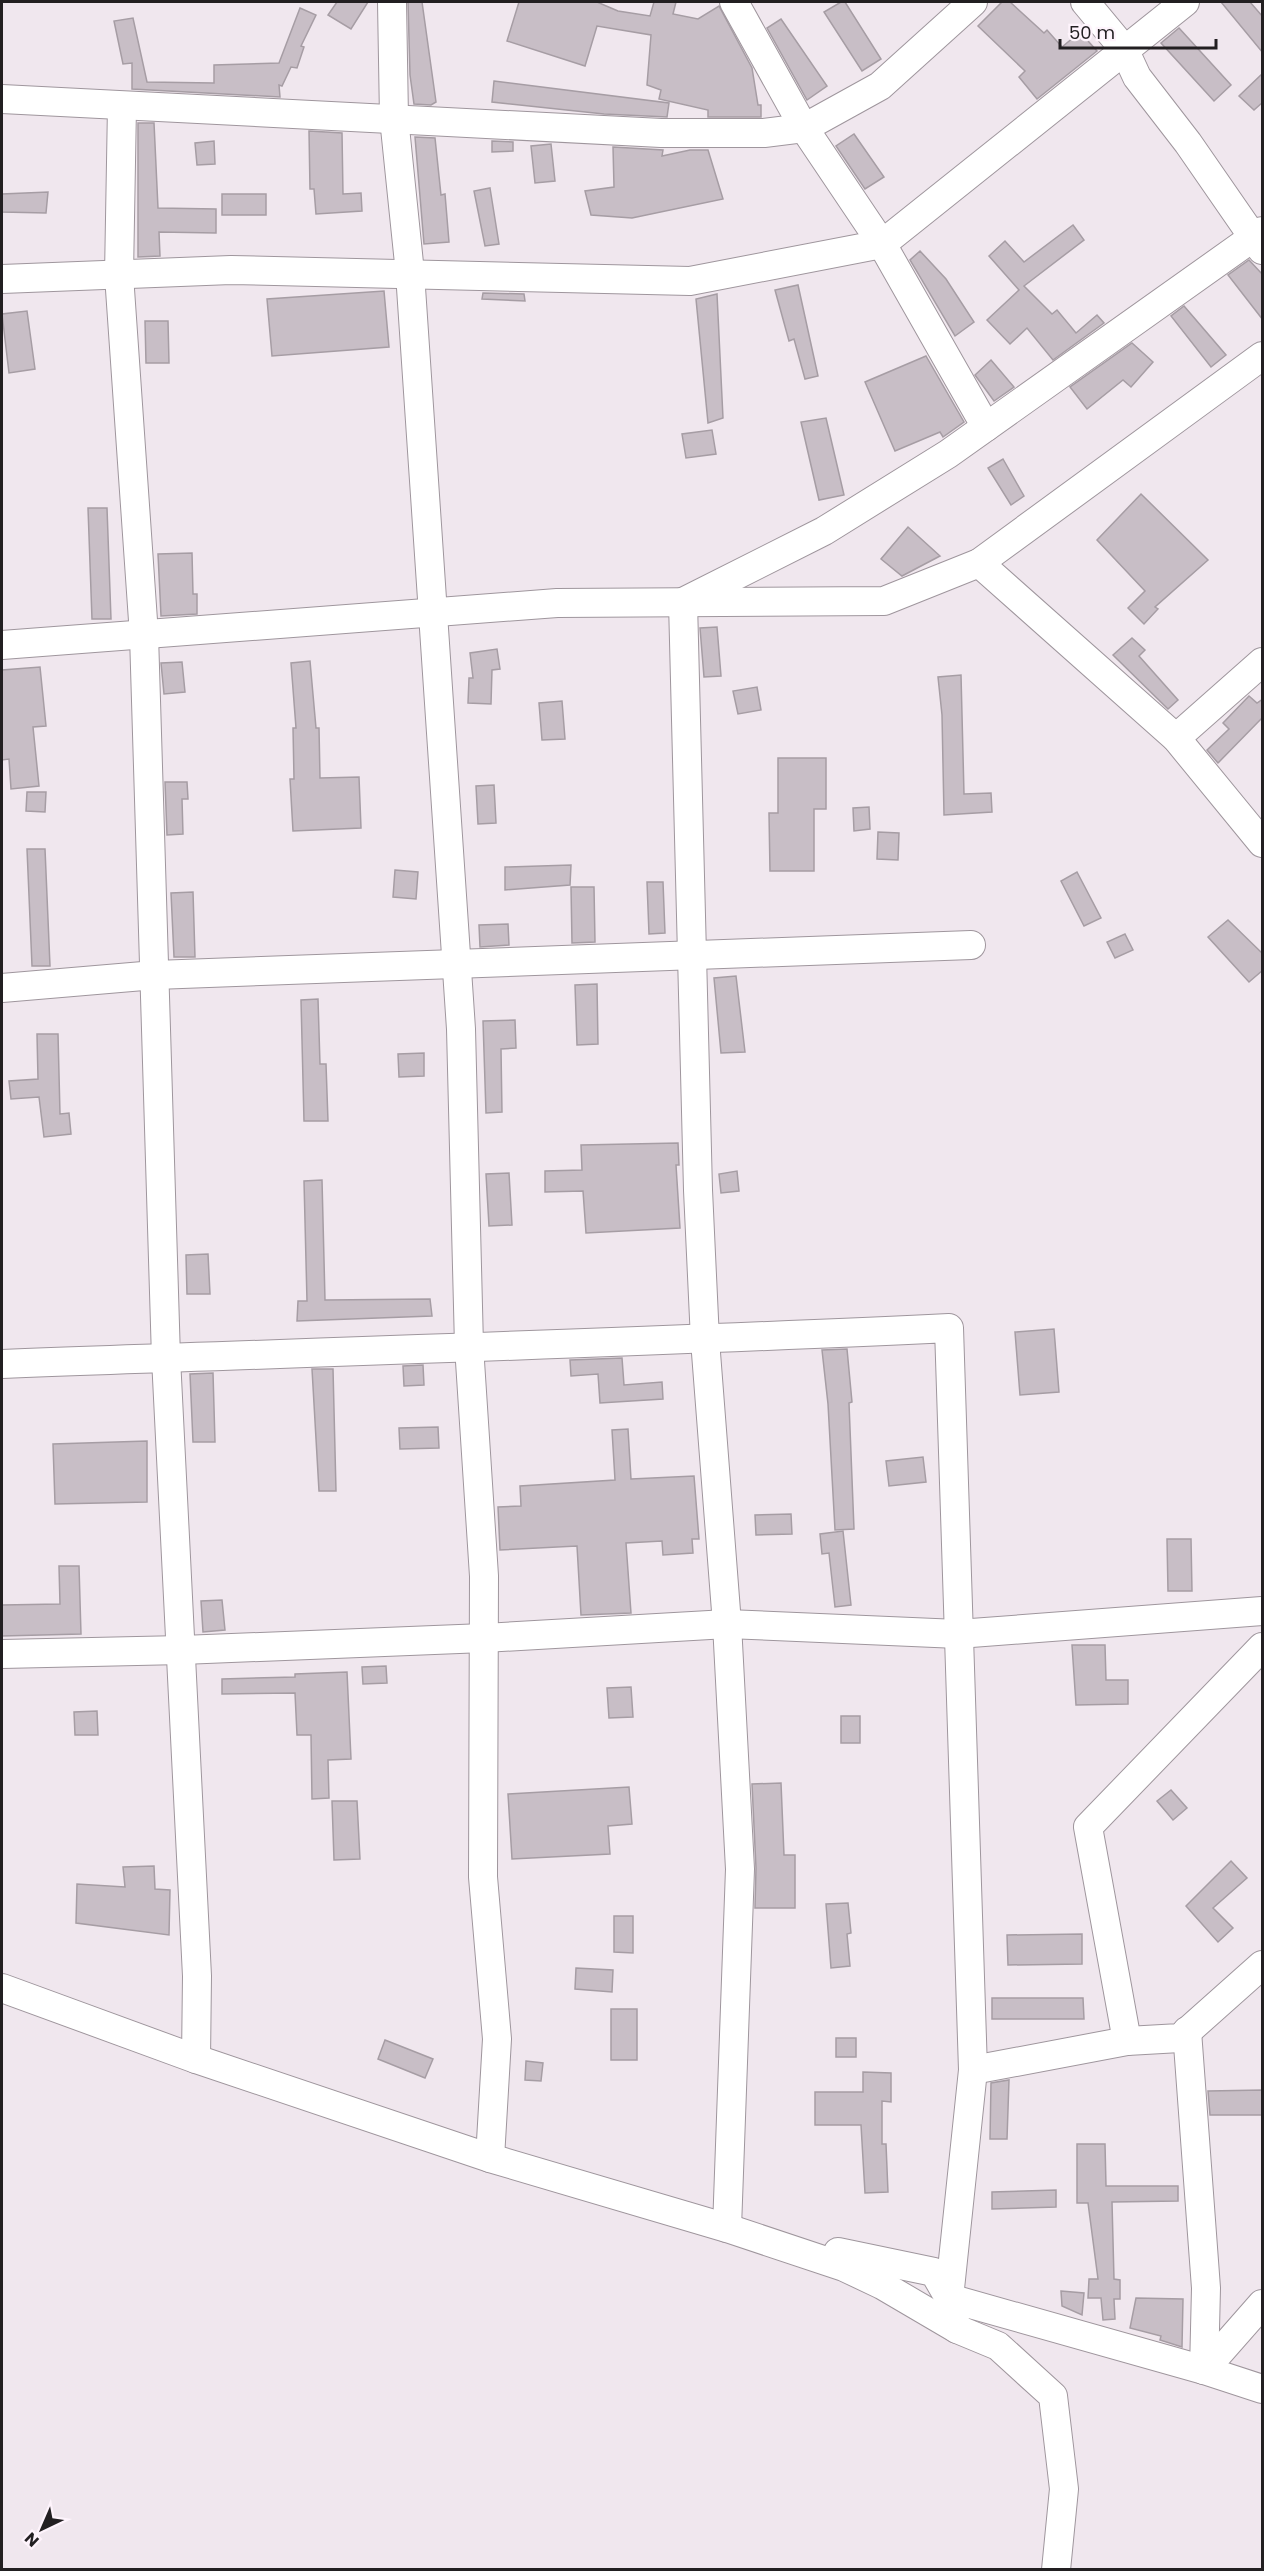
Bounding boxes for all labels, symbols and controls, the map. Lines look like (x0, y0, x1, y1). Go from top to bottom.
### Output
scale bar (1060, 12, 1216, 50)
text: 50 m (1069, 20, 1115, 45)
north arrow (12, 2499, 72, 2559)
text: N (20, 2527, 44, 2552)

